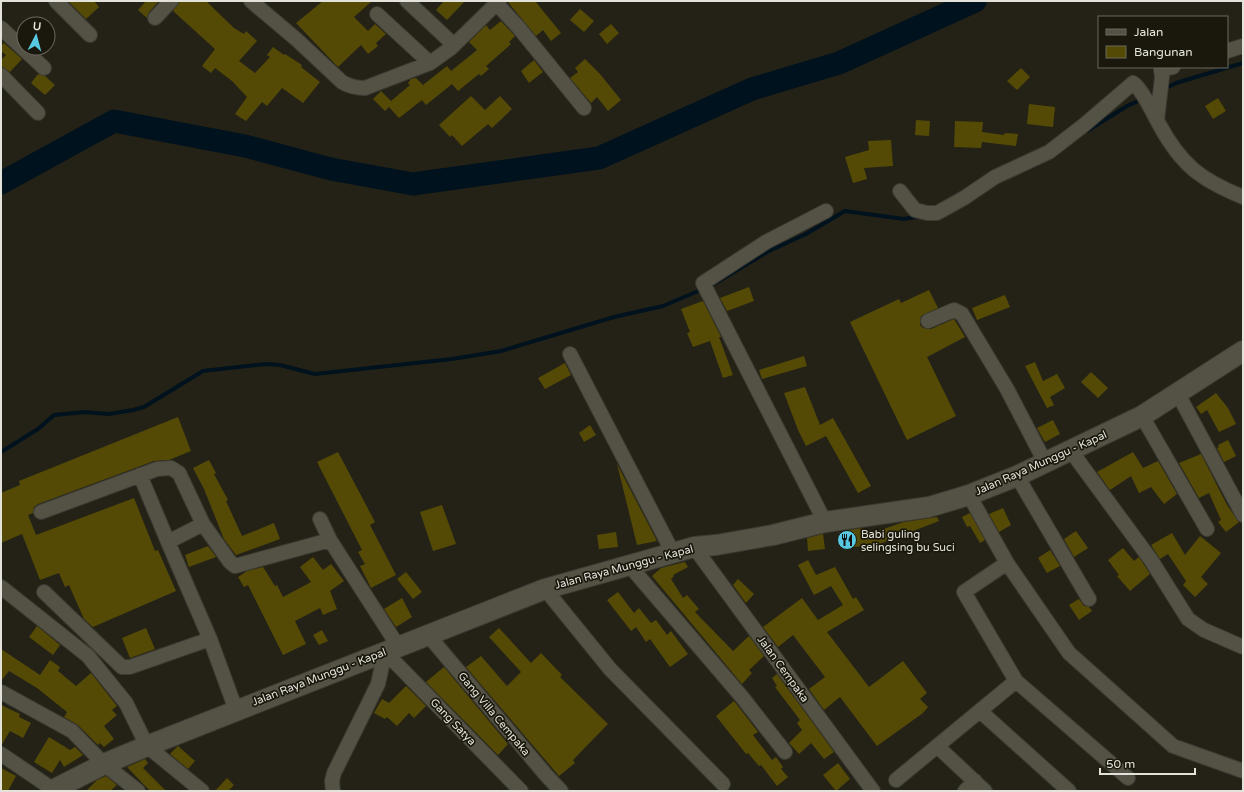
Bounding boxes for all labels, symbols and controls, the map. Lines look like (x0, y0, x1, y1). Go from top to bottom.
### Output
north arrow (16, 16, 56, 56)
legend (1098, 16, 1228, 68)
text: U (32, 20, 42, 33)
text: Jalan (1134, 25, 1163, 39)
text: Bangunan (1134, 45, 1193, 59)
street label: Jalan Raya Munggu - Kapal (973, 428, 1109, 498)
place label: Babi guling selingsing bu Suci (861, 528, 955, 554)
restaurant icon: Babi guling selingsing bu Suci (836, 529, 858, 551)
street label: Jalan Raya Munggu - Kapal (553, 542, 695, 592)
street label: Jalan Cempaka (755, 633, 811, 705)
street label: Jalan Raya Munggu - Kapal (250, 645, 388, 709)
street label: Gang Villa Cempaka (455, 670, 533, 758)
street label: Gang Satya (427, 696, 479, 748)
scale bar (1100, 750, 1195, 776)
text: 50 m (1106, 757, 1135, 771)

